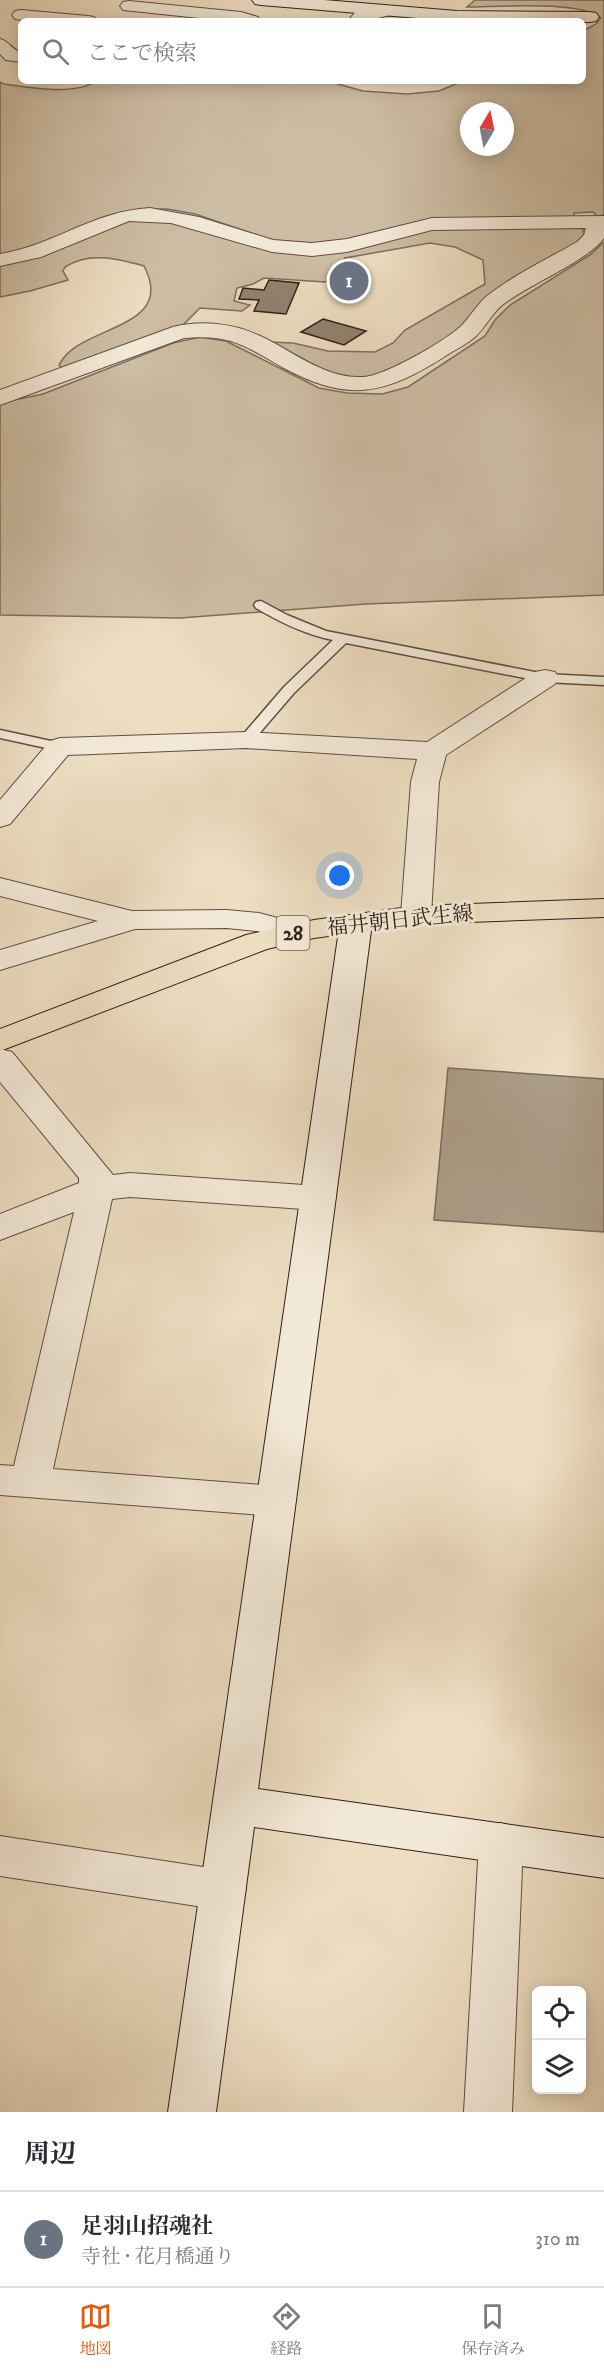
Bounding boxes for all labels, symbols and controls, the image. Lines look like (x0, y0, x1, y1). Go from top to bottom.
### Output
search box (18, 18, 586, 84)
icon: search (39, 35, 72, 68)
text: ここで検索 (87, 40, 197, 67)
north arrow (460, 102, 514, 156)
pin: 1 (330, 258, 368, 304)
your location (325, 861, 354, 890)
street label: 福井朝日武生線 (326, 900, 475, 942)
road number: 28 (276, 916, 310, 950)
map controls (532, 1986, 586, 2094)
button: locate (532, 1986, 586, 2040)
button: layers (532, 2040, 586, 2094)
text: 周辺 (24, 2138, 76, 2171)
text: 足羽山招魂社 (81, 2213, 213, 2240)
text: 1 (40, 2227, 47, 2252)
text: 310 m (535, 2227, 580, 2252)
text: 寺社 · 花月橋通り (81, 2245, 234, 2270)
tab: 地図 (79, 2300, 112, 2359)
tab: 経路 (270, 2300, 303, 2359)
tab: 保存済み (461, 2300, 525, 2359)

